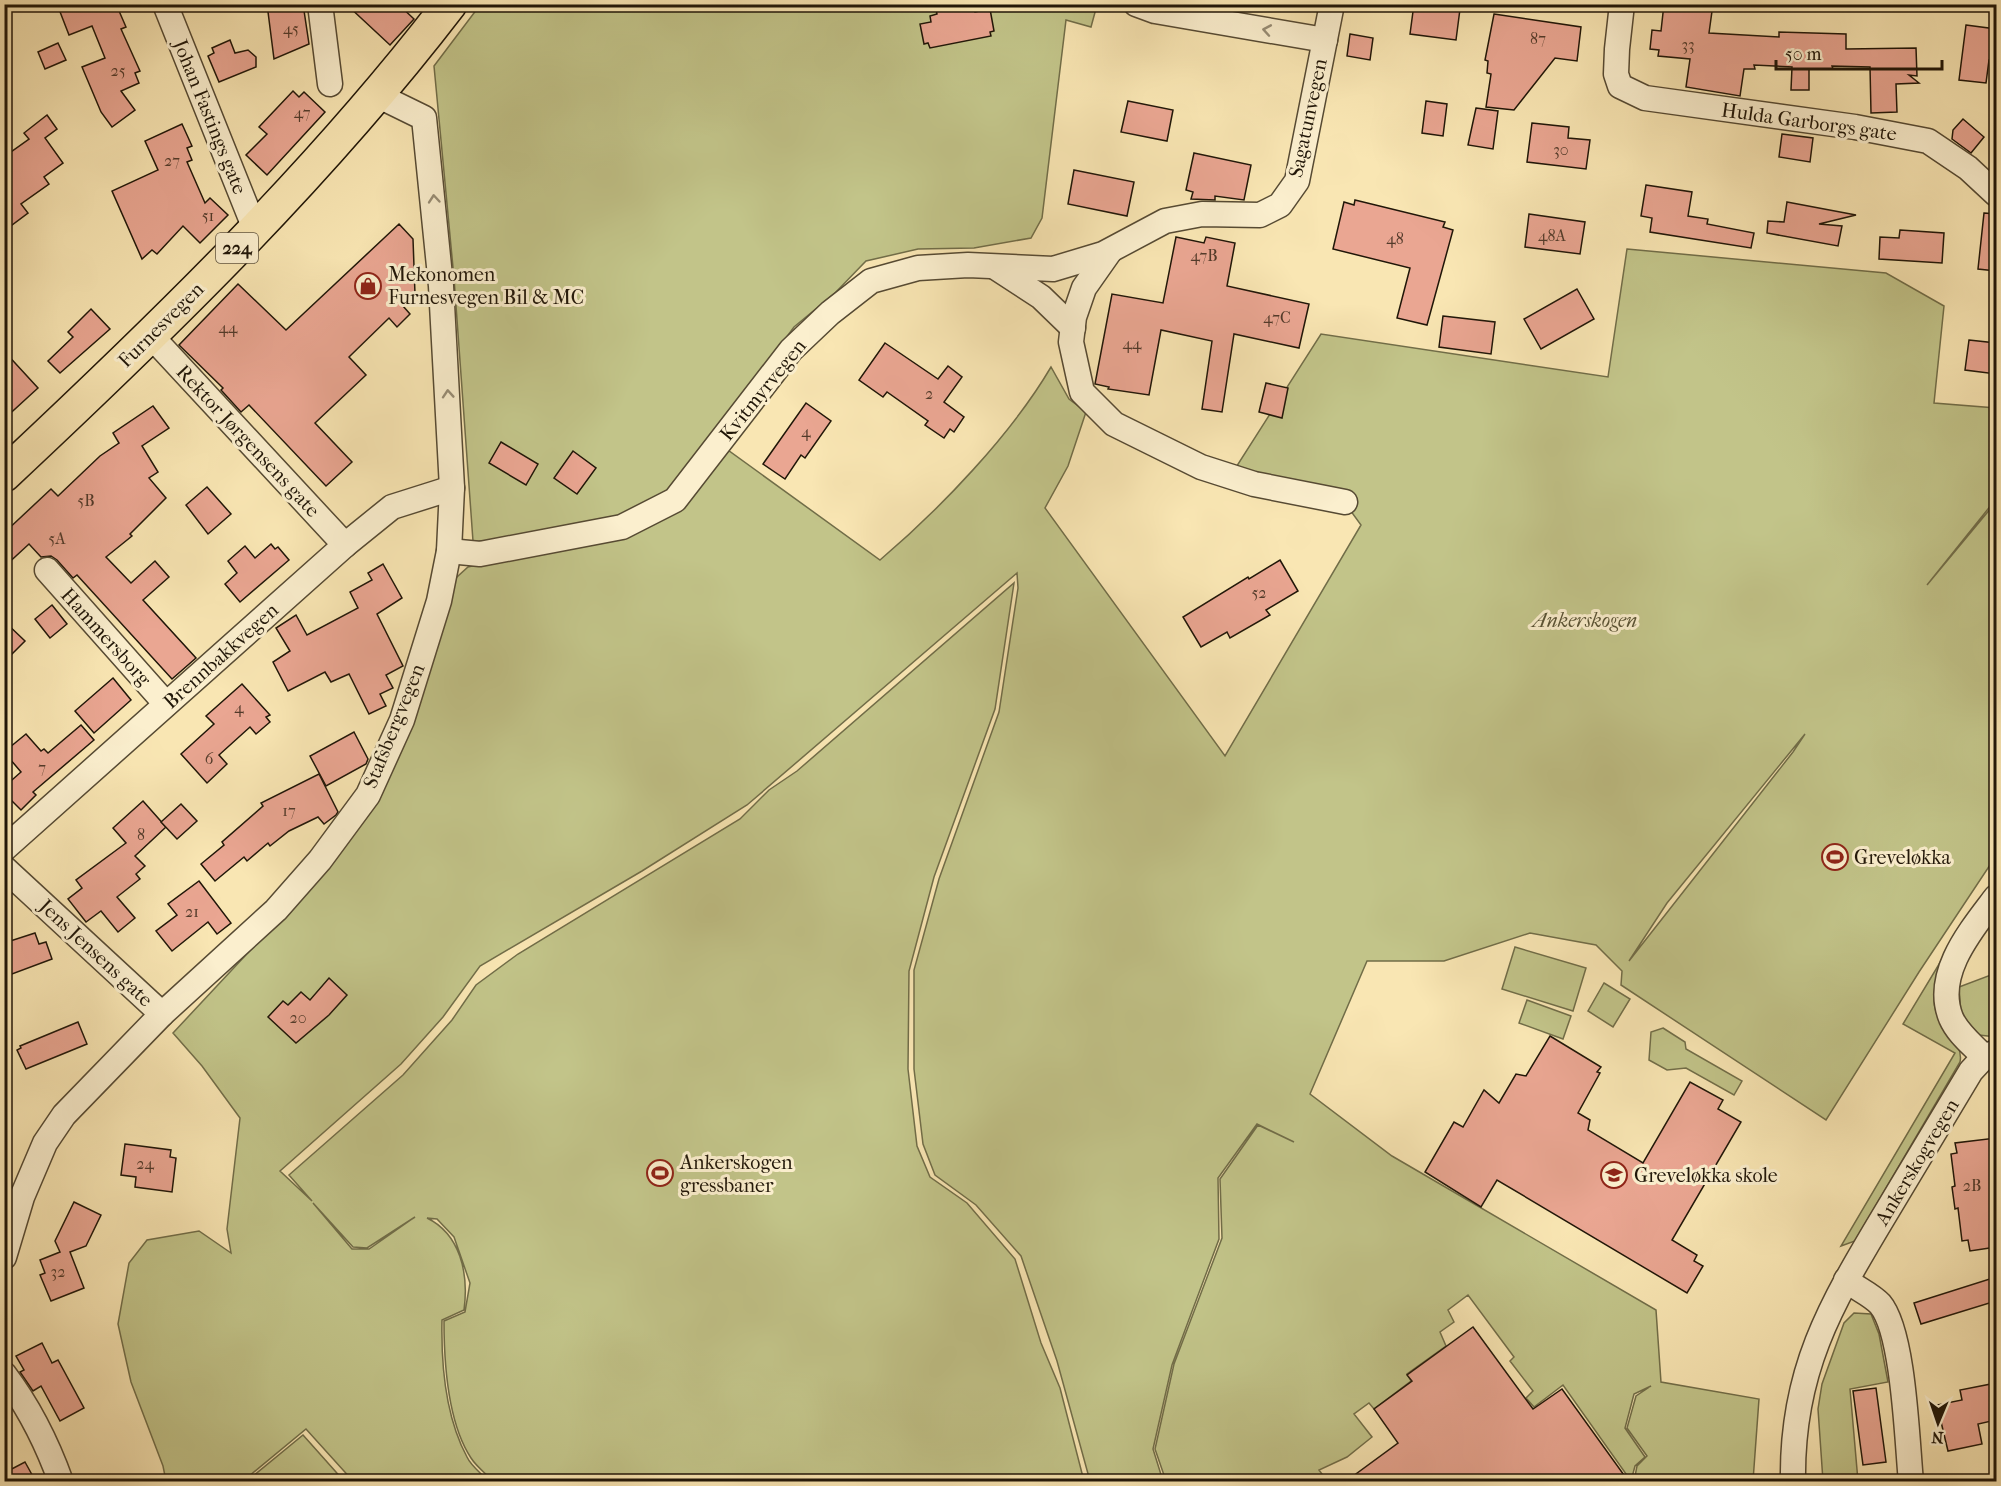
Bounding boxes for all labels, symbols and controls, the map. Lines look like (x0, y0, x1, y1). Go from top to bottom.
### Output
house number: 45 (283, 19, 299, 38)
one-way arrow (1262, 24, 1272, 37)
house number: 87 (1530, 29, 1546, 48)
scale bar (1776, 33, 1942, 71)
street label: Johan Fastings gate (168, 34, 252, 198)
house number: 33 (1681, 35, 1695, 54)
text: 50 m (1785, 44, 1822, 65)
street label: Sagatunvegen (1284, 56, 1332, 180)
house number: 25 (110, 61, 126, 80)
street label: Hulda Garborgs gate (1720, 98, 1898, 146)
house number: 47 (294, 103, 311, 122)
house number: 30 (1553, 140, 1569, 159)
house number: 27 (164, 151, 180, 170)
one-way arrow (427, 195, 440, 204)
house number: 51 (202, 206, 214, 225)
house number: 48A (1538, 226, 1567, 245)
house number: 48 (1386, 229, 1404, 248)
road number: 224 (216, 233, 258, 263)
house number: 47B (1190, 246, 1218, 265)
place label: Mekonomen Furnesvegen Bil & MC (388, 263, 584, 309)
shop icon: Mekonomen Furnesvegen Bil & MC (353, 271, 383, 301)
street label: Furnesvegen (114, 277, 209, 372)
house number: 47C (1263, 308, 1291, 327)
house number: 44 (219, 318, 238, 337)
street label: Kvitmyrvegen (715, 334, 811, 445)
house number: 44 (1123, 334, 1142, 353)
street label: Rektor Jørgensens gate (172, 360, 325, 522)
house number: 2 (925, 384, 933, 403)
one-way arrow (442, 389, 455, 398)
house number: 4 (801, 422, 811, 441)
house number: 5B (77, 491, 95, 510)
house number: 5A (48, 529, 66, 548)
street label: Hammersborg (56, 583, 156, 691)
house number: 52 (1251, 583, 1267, 602)
street label: Brennbakkvegen (159, 598, 283, 714)
park label: Ankerskogen (1530, 609, 1637, 632)
street label: Stafsbergvegen (359, 660, 430, 792)
house number: 4 (234, 698, 244, 717)
house number: 6 (205, 749, 214, 768)
house number: 7 (38, 758, 46, 777)
house number: 17 (282, 801, 296, 820)
house number: 8 (137, 825, 145, 844)
sports icon: Greveløkka (1820, 842, 1850, 872)
place label: Greveløkka (1854, 846, 1952, 869)
street label: Jens Jensens gate (33, 893, 157, 1011)
house number: 21 (185, 902, 199, 921)
house number: 20 (289, 1008, 307, 1027)
street label: Ankerskogvegen (1870, 1094, 1964, 1230)
place label: Ankerskogen gressbaner (679, 1151, 793, 1197)
house number: 24 (136, 1154, 154, 1173)
sports icon: Ankerskogen gressbaner (645, 1158, 675, 1188)
school or university icon: Greveløkka skole (1599, 1160, 1629, 1190)
place label: Greveløkka skole (1634, 1164, 1778, 1187)
house number: 2B (1963, 1176, 1981, 1195)
house number: 32 (51, 1262, 65, 1281)
north arrow (1908, 1393, 1968, 1453)
text: N (1930, 1428, 1944, 1447)

